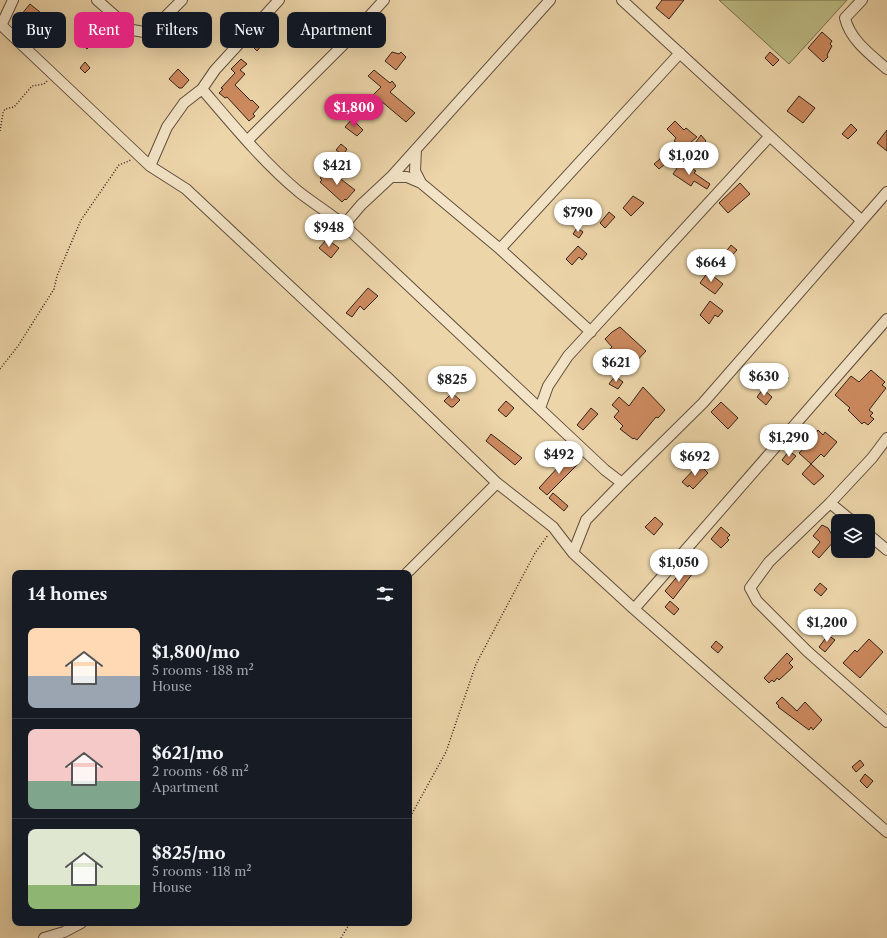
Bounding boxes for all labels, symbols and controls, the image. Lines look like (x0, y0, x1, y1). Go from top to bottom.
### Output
chip: Buy (12, 12, 66, 48)
chip: Rent (74, 12, 134, 48)
chip: Filters (142, 12, 212, 48)
chip: New (220, 12, 279, 48)
chip: Apartment (287, 12, 386, 48)
pin: $1,800 (321, 94, 387, 128)
text: $1,800 (333, 99, 375, 115)
pin: $1,020 (656, 142, 722, 176)
text: $1,020 (669, 147, 709, 163)
pin: $421 (313, 152, 361, 186)
text: $421 (323, 157, 351, 173)
pin: $790 (554, 199, 602, 233)
text: $790 (563, 204, 593, 220)
pin: $948 (305, 214, 353, 248)
text: $948 (314, 219, 344, 235)
pin: $664 (687, 249, 735, 283)
text: $664 (696, 254, 726, 270)
pin: $621 (592, 349, 640, 383)
text: $621 (602, 354, 630, 370)
pin: $630 (740, 363, 788, 397)
pin: $825 (428, 366, 476, 400)
text: $630 (749, 368, 779, 384)
text: $825 (437, 371, 467, 387)
pin: $1,290 (756, 424, 822, 458)
text: $1,290 (769, 429, 809, 445)
pin: $492 (535, 441, 583, 475)
pin: $692 (671, 443, 719, 477)
text: $492 (544, 446, 574, 462)
text: $692 (680, 448, 710, 464)
map controls (831, 514, 875, 558)
button: layers (831, 514, 875, 558)
pin: $1,050 (646, 549, 712, 583)
text: $1,050 (659, 554, 699, 570)
icon: filters (374, 583, 396, 605)
text: 14 homes (28, 584, 107, 604)
pin: $1,200 (794, 609, 860, 643)
text: $1,200 (807, 614, 847, 630)
text: $1,800/mo (152, 642, 240, 662)
icon: home (60, 644, 108, 692)
text: 5 rooms · 188 m² (152, 662, 254, 678)
text: House (152, 678, 192, 694)
text: $621/mo (152, 743, 223, 763)
icon: home (60, 745, 108, 793)
text: 2 rooms · 68 m² (152, 763, 249, 779)
text: Apartment (152, 779, 219, 795)
text: $825/mo (152, 843, 226, 863)
icon: home (60, 845, 108, 893)
text: 5 rooms · 118 m² (152, 863, 252, 879)
text: House (152, 879, 192, 895)

